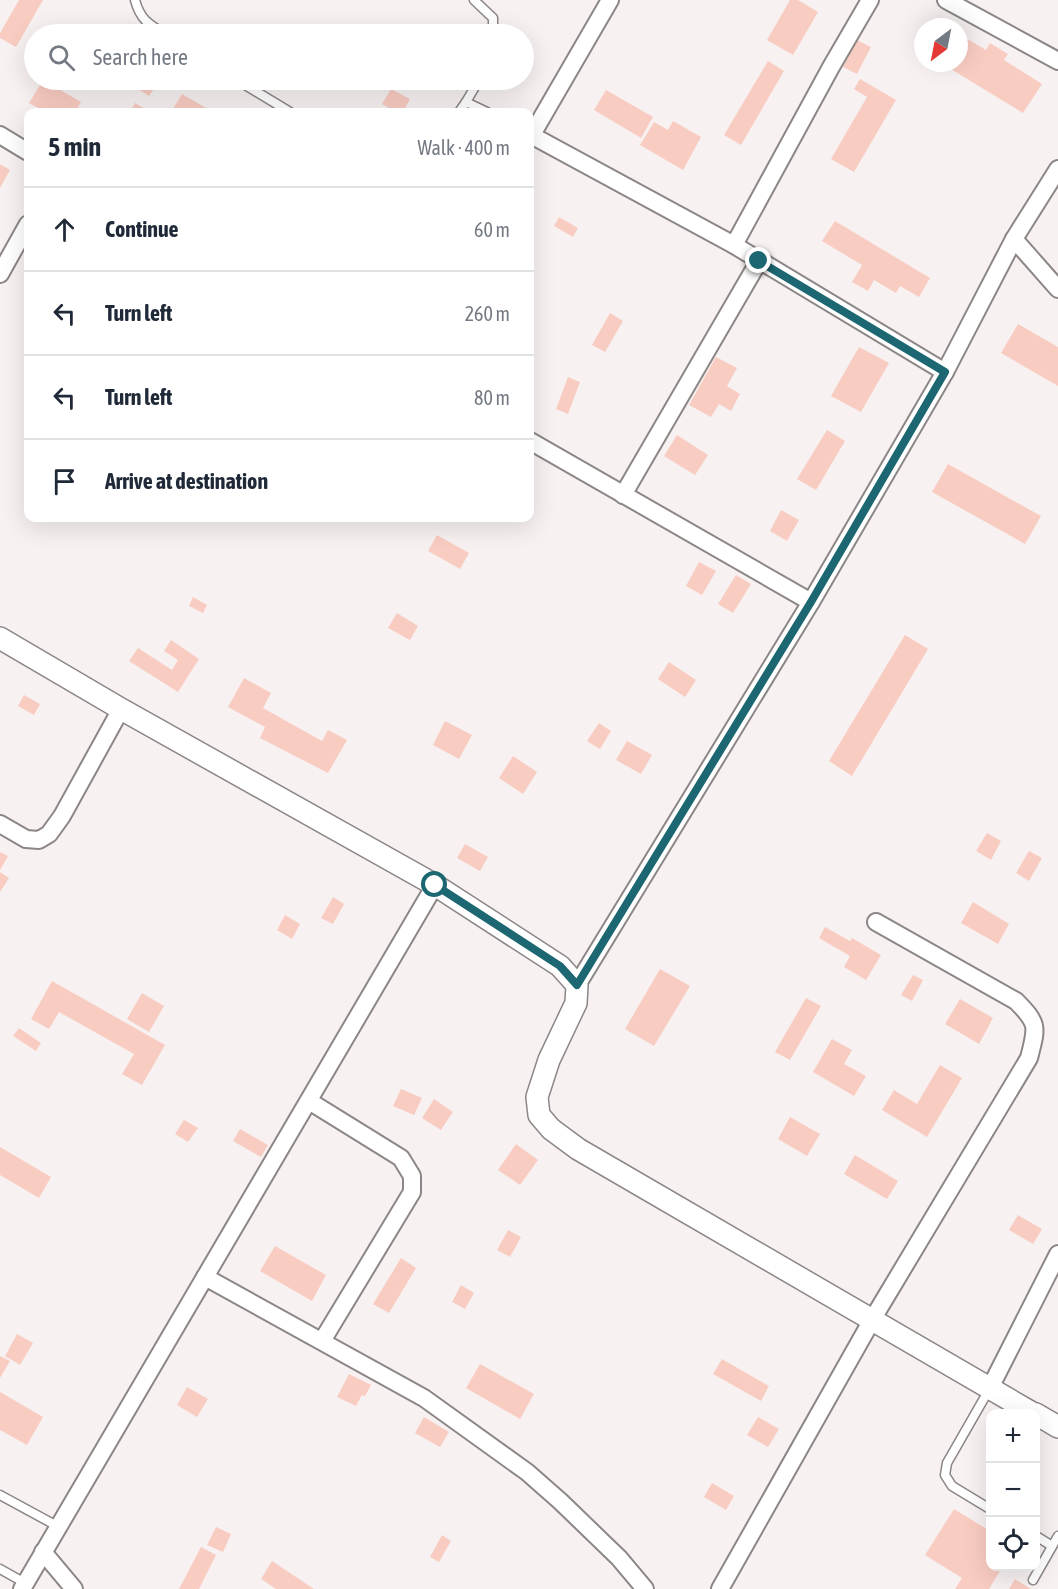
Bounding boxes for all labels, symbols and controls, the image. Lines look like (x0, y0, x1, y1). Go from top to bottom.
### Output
north arrow (914, 18, 968, 72)
search box (24, 24, 534, 90)
icon: search (45, 41, 78, 74)
text: Search here (93, 44, 188, 70)
text: 5 min (48, 132, 101, 162)
text: Walk · 400 m (418, 136, 510, 159)
icon: ahead (48, 213, 81, 246)
text: Continue (105, 216, 179, 242)
text: 60 m (474, 218, 510, 241)
route end (745, 247, 771, 273)
icon: left (48, 297, 81, 330)
text: Turn left (105, 300, 172, 326)
text: 260 m (465, 302, 510, 325)
icon: left (48, 381, 81, 414)
text: Turn left (105, 384, 172, 410)
text: 80 m (474, 386, 510, 409)
icon: arrive (48, 465, 81, 498)
text: Arrive at destination (105, 468, 268, 494)
route start (421, 871, 447, 897)
map controls (986, 1409, 1040, 1571)
button: + (986, 1409, 1040, 1463)
button: − (986, 1463, 1040, 1517)
button: locate (986, 1517, 1040, 1571)

